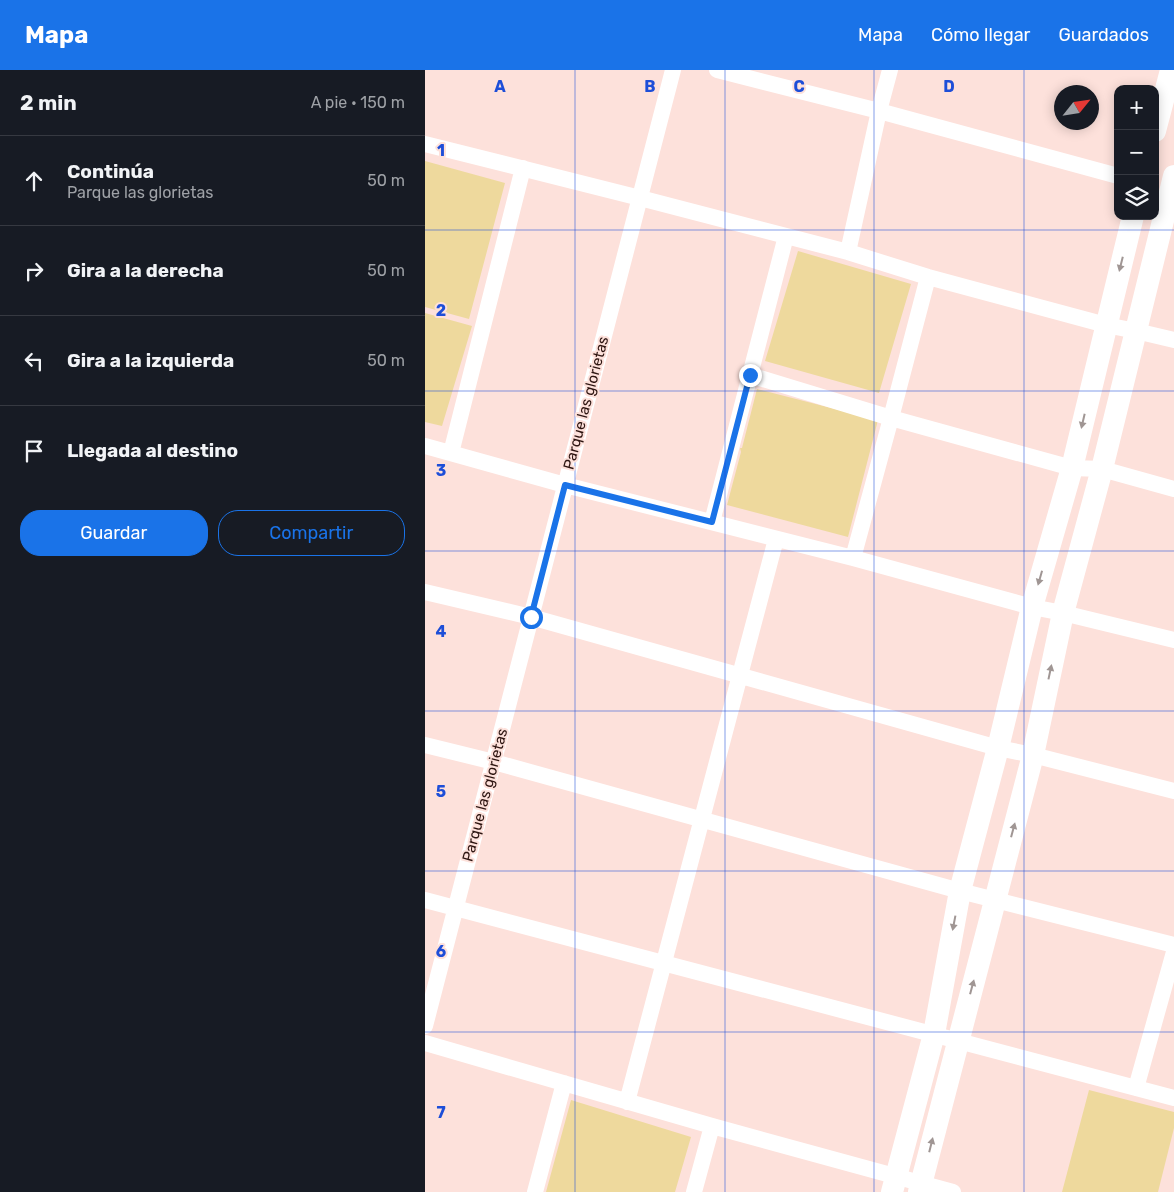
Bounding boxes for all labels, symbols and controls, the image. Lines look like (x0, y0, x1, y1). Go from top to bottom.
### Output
text: Mapa (25, 21, 88, 49)
text: Mapa (858, 24, 903, 46)
text: Cómo llegar (931, 24, 1030, 46)
text: Guardados (1058, 24, 1149, 46)
text: A (494, 77, 506, 96)
text: B (644, 77, 656, 96)
text: C (793, 77, 805, 96)
text: D (943, 77, 955, 96)
north arrow (1054, 85, 1099, 130)
map controls (1114, 85, 1159, 220)
button: + (1114, 85, 1159, 130)
text: 2 min (20, 90, 77, 115)
text: A pie · 150 m (311, 93, 405, 112)
button: − (1114, 130, 1159, 175)
text: 1 (437, 141, 445, 160)
text: Continúa (67, 160, 154, 183)
icon: ahead (20, 167, 48, 195)
text: 50 m (367, 171, 405, 190)
button: layers (1114, 175, 1159, 220)
text: Parque las glorietas (67, 183, 213, 202)
one-way arrow (1117, 256, 1125, 271)
icon: right (20, 257, 48, 285)
text: Gira a la derecha (67, 259, 224, 282)
text: 50 m (367, 261, 405, 280)
text: 2 (436, 301, 446, 320)
street label: Parque las glorietas (560, 334, 613, 472)
icon: left (20, 347, 48, 375)
text: Gira a la izquierda (67, 349, 234, 372)
text: 50 m (367, 351, 405, 370)
route end (739, 364, 762, 387)
one-way arrow (1079, 414, 1087, 429)
icon: arrive (20, 437, 48, 465)
text: Llegada al destino (67, 439, 238, 462)
text: 3 (436, 461, 446, 480)
button: Guardar (20, 510, 208, 556)
button: Compartir (218, 510, 405, 556)
one-way arrow (1036, 571, 1044, 586)
route start (520, 606, 543, 629)
text: 4 (436, 622, 447, 641)
one-way arrow (1047, 664, 1055, 680)
street label: Parque las glorietas (459, 726, 512, 864)
text: 5 (436, 782, 446, 801)
one-way arrow (1010, 823, 1018, 838)
one-way arrow (950, 915, 958, 931)
text: 6 (436, 942, 446, 961)
one-way arrow (968, 980, 976, 995)
text: 7 (436, 1103, 446, 1122)
one-way arrow (927, 1137, 935, 1152)

